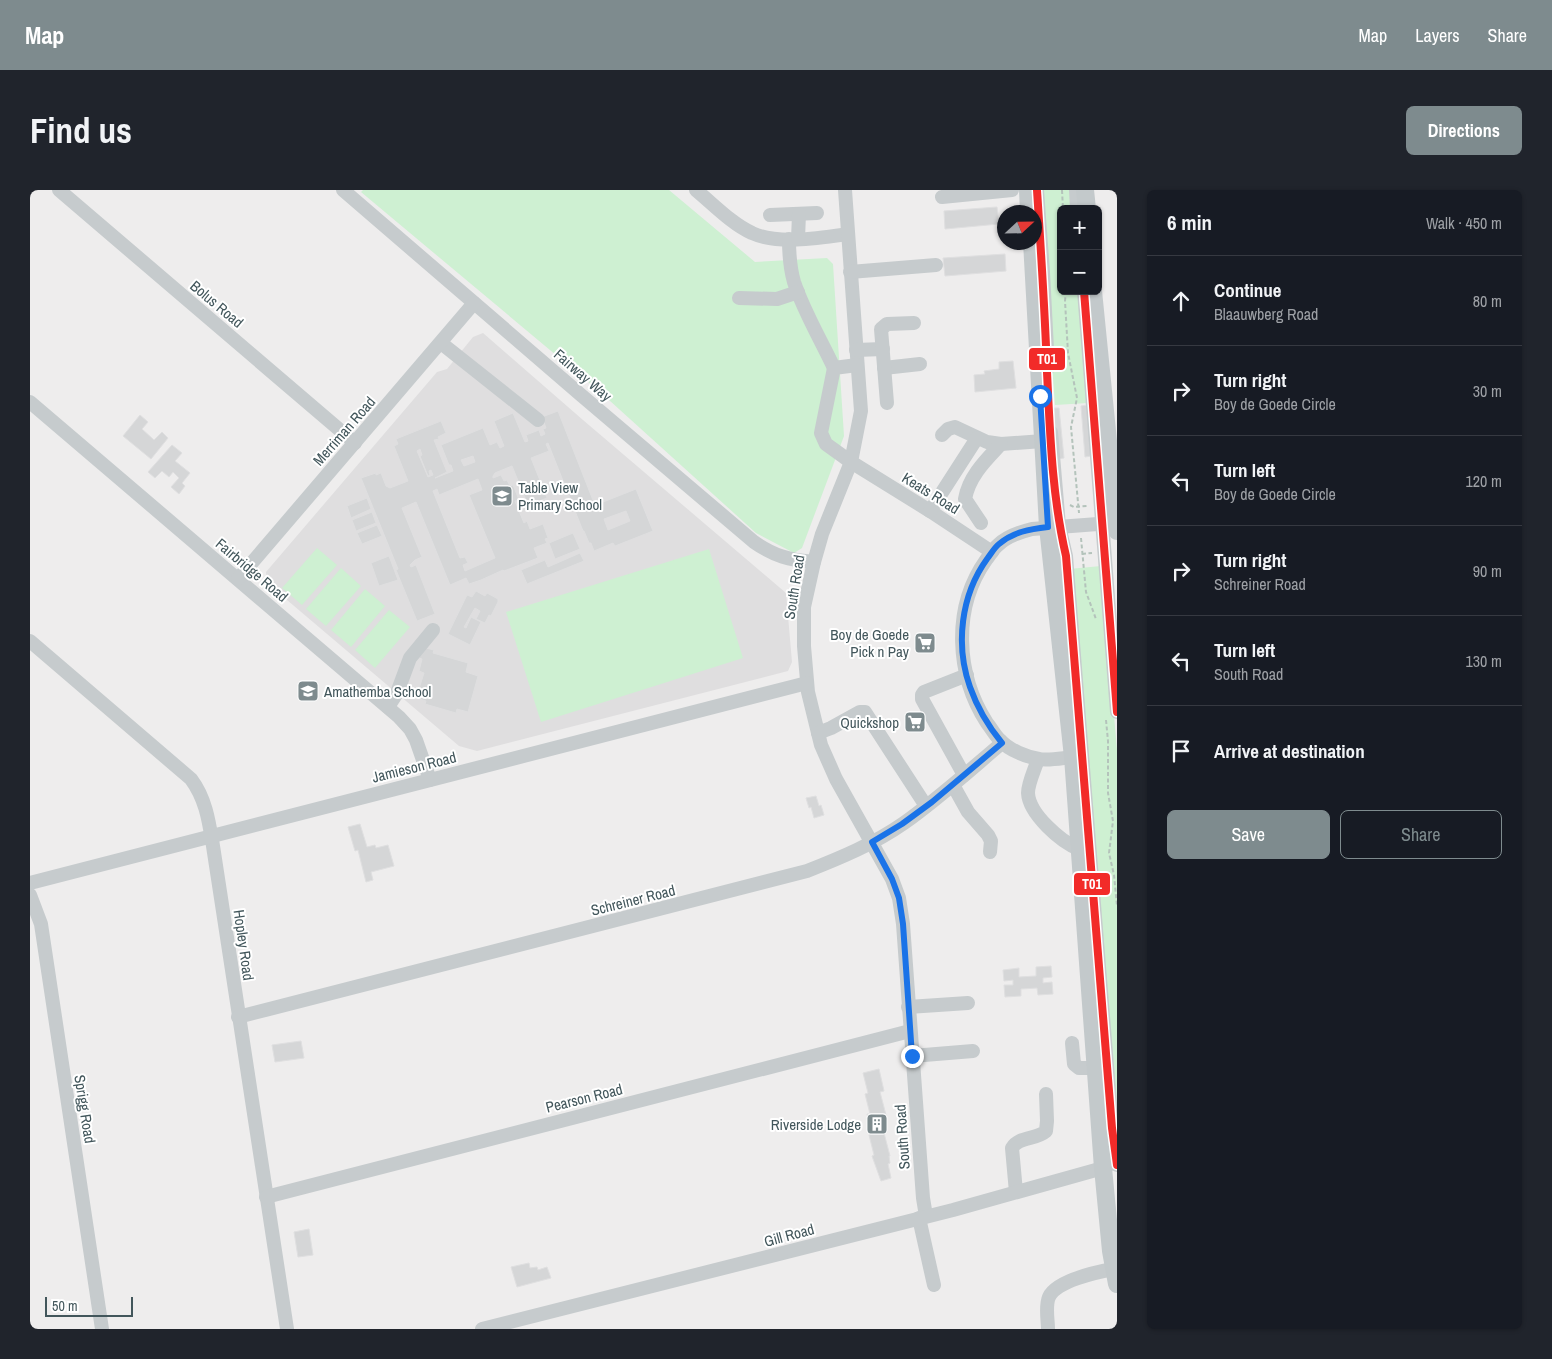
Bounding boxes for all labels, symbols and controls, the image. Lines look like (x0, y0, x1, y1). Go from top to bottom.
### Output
text: Map (25, 19, 64, 51)
text: Map (1359, 23, 1387, 48)
text: Layers (1415, 23, 1460, 48)
text: Share (1488, 23, 1527, 48)
button: Directions (1406, 106, 1522, 155)
text: Find us (30, 107, 132, 154)
north arrow (997, 205, 1042, 250)
map controls (1057, 205, 1102, 295)
button: + (1057, 205, 1102, 250)
text: 6 min (1167, 208, 1212, 237)
text: Walk · 450 m (1426, 212, 1502, 234)
button: − (1057, 250, 1102, 295)
street label: Bolus Road (186, 276, 248, 332)
text: Continue (1214, 277, 1282, 303)
icon: ahead (1167, 287, 1195, 315)
text: 80 m (1473, 290, 1502, 312)
text: Blaauwberg Road (1214, 303, 1318, 325)
street label: Fairway Way (549, 344, 617, 407)
line badge: T01 (1028, 347, 1066, 371)
text: T01 (1037, 350, 1057, 368)
text: Turn right (1214, 367, 1286, 393)
icon: right (1167, 377, 1195, 405)
text: 30 m (1473, 380, 1502, 402)
route start (1029, 385, 1052, 408)
street label: Merriman Road (308, 392, 380, 470)
text: Boy de Goede Circle (1214, 393, 1336, 415)
text: Turn left (1214, 457, 1275, 483)
street label: Keats Road (898, 467, 964, 519)
icon: left (1167, 467, 1195, 495)
text: 120 m (1466, 470, 1502, 492)
place label: Table View Primary School (518, 477, 602, 515)
text: Boy de Goede Circle (1214, 483, 1336, 505)
school or university icon: Table View Primary School (490, 484, 514, 508)
street label: Fairbridge Road (211, 533, 293, 607)
text: Turn right (1214, 547, 1286, 573)
street label: South Road (779, 553, 809, 621)
icon: right (1167, 557, 1195, 585)
text: 90 m (1473, 560, 1502, 582)
text: Schreiner Road (1214, 573, 1306, 595)
place label: Boy de Goede Pick n Pay (830, 624, 910, 662)
supermarket icon: Boy de Goede Pick n Pay (913, 631, 937, 655)
text: Turn left (1214, 637, 1275, 663)
icon: left (1167, 647, 1195, 675)
text: 130 m (1466, 650, 1502, 672)
text: South Road (1214, 663, 1283, 685)
school or university icon: Amathemba School (296, 679, 320, 703)
place label: Amathemba School (323, 681, 431, 702)
supermarket icon: Quickshop (903, 710, 927, 734)
place label: Quickshop (840, 712, 899, 733)
icon: arrive (1167, 737, 1195, 765)
text: Arrive at destination (1214, 738, 1365, 764)
street label: Jamieson Road (370, 746, 458, 788)
button: Save (1167, 810, 1330, 859)
button: Share (1340, 810, 1502, 859)
line badge: T01 (1073, 872, 1111, 896)
text: T01 (1082, 875, 1102, 893)
street label: Schreiner Road (589, 879, 677, 921)
street label: Hopley Road (229, 908, 259, 982)
route end (901, 1045, 924, 1068)
street label: Sprigg Road (69, 1073, 101, 1145)
street label: Pearson Road (543, 1078, 625, 1118)
street label: South Road (889, 1104, 915, 1170)
building icon: Riverside Lodge (865, 1112, 889, 1136)
place label: Riverside Lodge (771, 1114, 861, 1135)
street label: Gill Road (762, 1218, 816, 1252)
scale bar (45, 1294, 132, 1317)
text: 50 m (52, 1297, 78, 1315)

